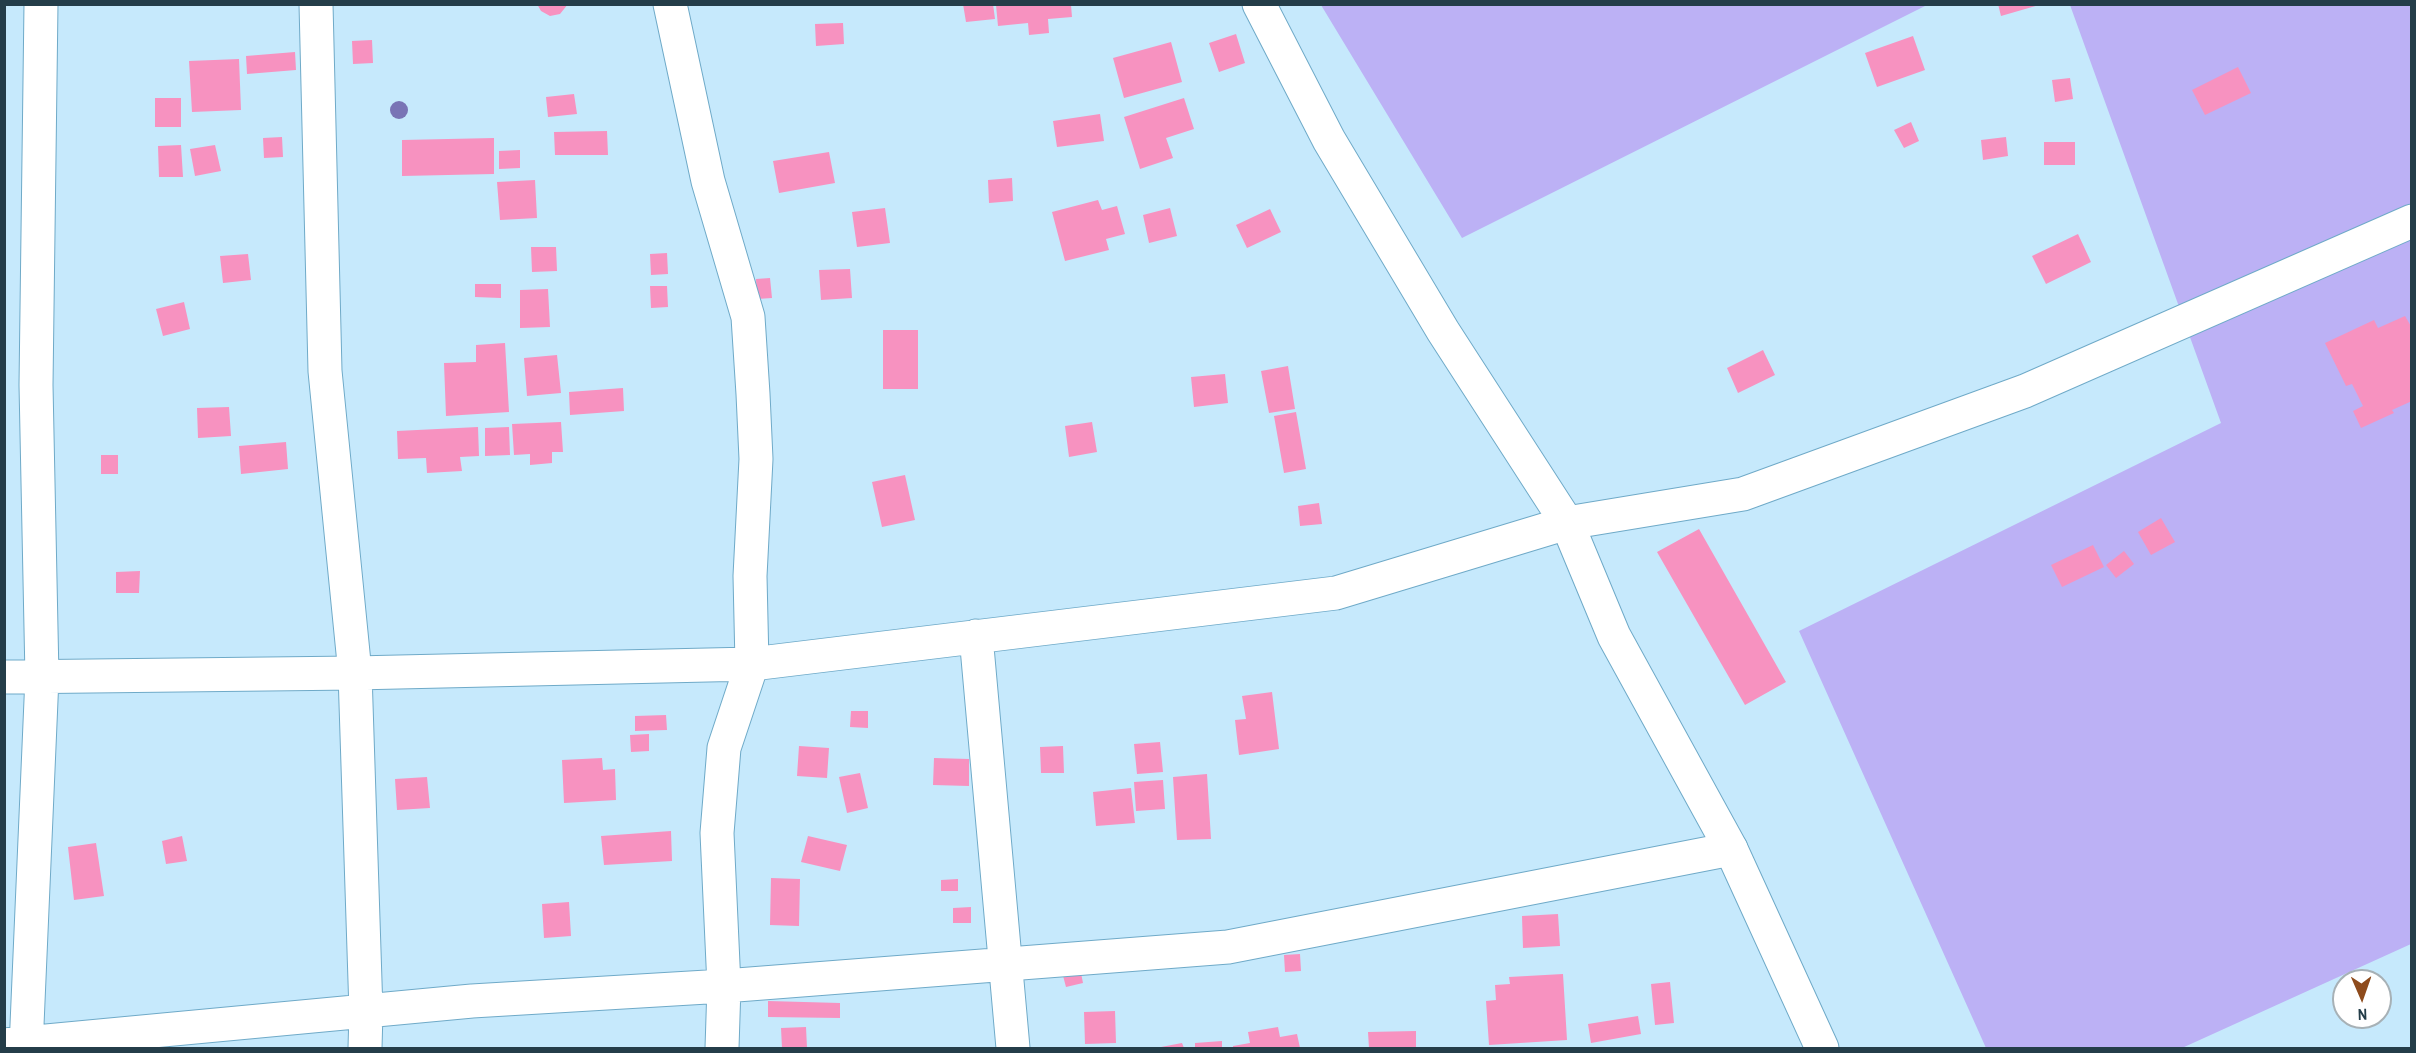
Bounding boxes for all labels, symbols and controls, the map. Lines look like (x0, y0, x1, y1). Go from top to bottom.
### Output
north arrow (2332, 969, 2392, 1029)
text: N (2357, 1004, 2368, 1026)

